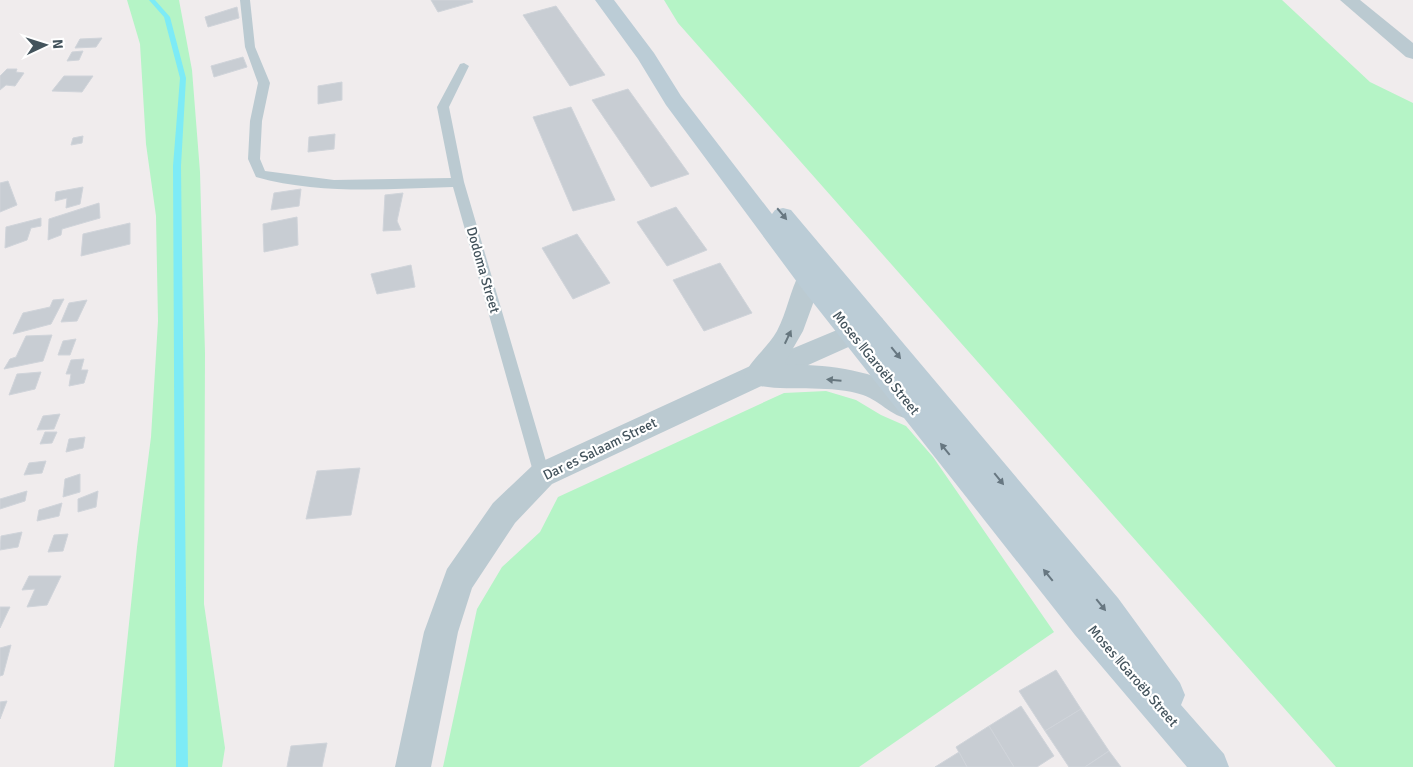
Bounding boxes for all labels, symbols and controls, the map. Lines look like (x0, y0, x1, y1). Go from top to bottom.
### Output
north arrow (20, 20, 70, 70)
text: N (49, 39, 66, 50)
one-way arrow (776, 207, 787, 220)
street label: Dodoma Street (463, 225, 503, 315)
street label: Moses ǁGaroëb Street (829, 308, 923, 419)
one-way arrow (784, 330, 792, 344)
one-way arrow (890, 347, 901, 359)
one-way arrow (826, 376, 842, 384)
street label: Dar es Salaam Street (540, 414, 660, 484)
one-way arrow (939, 443, 950, 456)
one-way arrow (993, 472, 1004, 485)
one-way arrow (1042, 569, 1053, 582)
one-way arrow (1096, 598, 1107, 611)
street label: Moses ǁGaroëb Street (1084, 622, 1182, 730)

